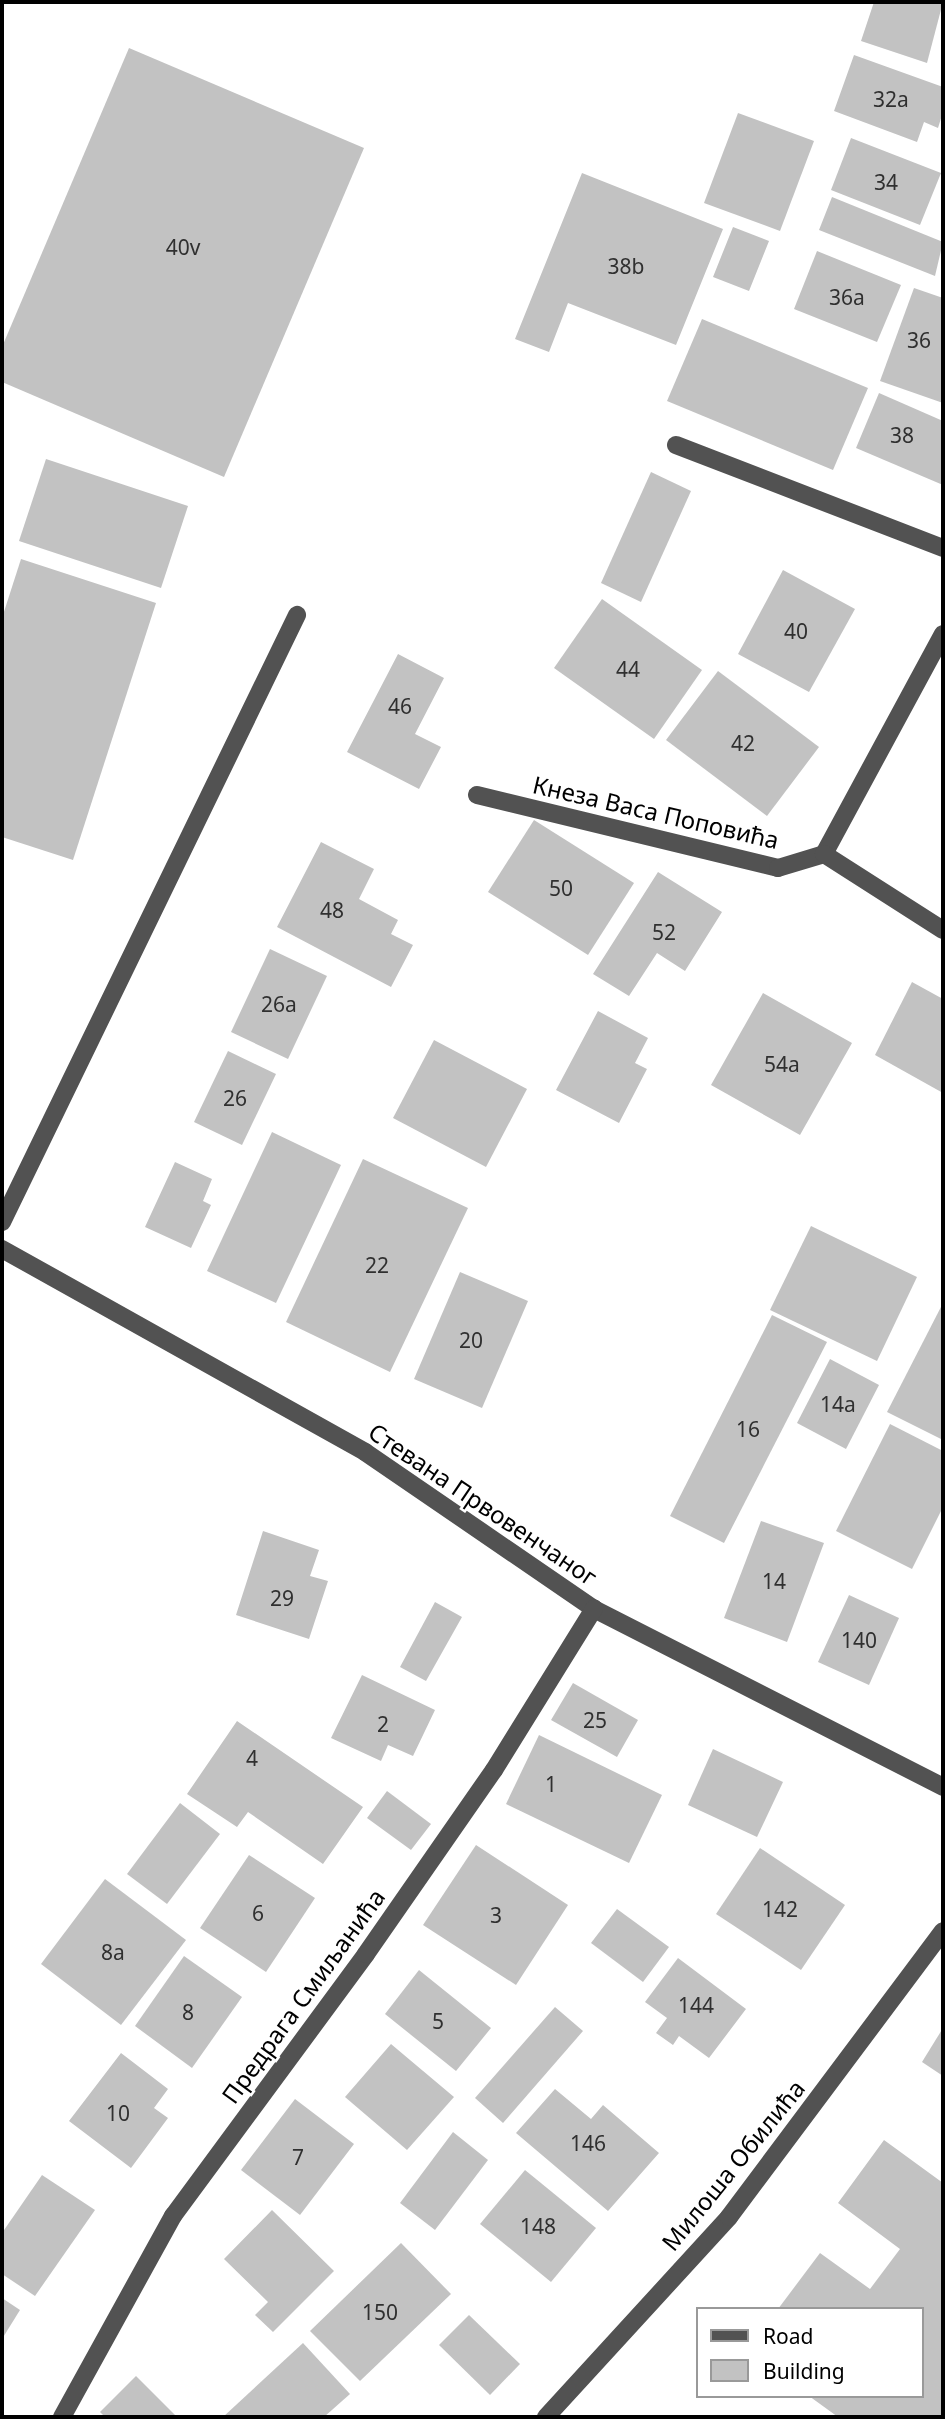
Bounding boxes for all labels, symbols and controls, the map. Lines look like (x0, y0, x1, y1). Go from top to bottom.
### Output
house number: 32a (873, 86, 909, 112)
house number: 34 (874, 169, 898, 195)
house number: 40v (166, 234, 200, 260)
house number: 38b (608, 253, 644, 279)
house number: 36a (829, 284, 865, 310)
house number: 36 (907, 327, 931, 353)
house number: 38 (890, 422, 914, 448)
house number: 40 (784, 618, 808, 644)
house number: 44 (616, 656, 640, 682)
house number: 46 (388, 693, 412, 719)
house number: 42 (731, 730, 755, 756)
street label: Кнеза Васа Поповића (530, 770, 782, 854)
house number: 50 (549, 875, 573, 901)
house number: 48 (320, 897, 344, 923)
house number: 52 (652, 919, 676, 945)
house number: 26a (261, 991, 297, 1017)
house number: 54a (764, 1051, 800, 1077)
house number: 26 (223, 1085, 247, 1111)
house number: 22 (365, 1252, 389, 1278)
house number: 20 (459, 1327, 483, 1353)
house number: 14a (820, 1391, 856, 1417)
house number: 16 (736, 1416, 760, 1442)
street label: Стевана Првовенчаног (363, 1417, 603, 1591)
house number: 14 (762, 1568, 786, 1594)
house number: 29 (270, 1585, 294, 1611)
house number: 140 (841, 1627, 877, 1653)
house number: 25 (583, 1707, 607, 1733)
house number: 2 (377, 1711, 389, 1737)
house number: 4 (246, 1745, 258, 1771)
house number: 1 (545, 1771, 557, 1797)
street label: Предрага Смиљанића (215, 1883, 391, 2109)
house number: 142 (762, 1896, 798, 1922)
house number: 6 (252, 1900, 264, 1926)
house number: 3 (490, 1902, 502, 1928)
house number: 8a (101, 1939, 125, 1965)
house number: 144 (678, 1992, 714, 2018)
house number: 8 (182, 1999, 194, 2025)
house number: 5 (432, 2008, 444, 2034)
street label: Милоша Обилића (656, 2074, 810, 2256)
house number: 10 (106, 2100, 130, 2126)
house number: 146 (570, 2130, 606, 2156)
house number: 7 (292, 2144, 304, 2170)
house number: 148 (520, 2213, 556, 2239)
house number: 150 (362, 2299, 398, 2325)
legend (696, 2307, 924, 2398)
text: Road (763, 2322, 813, 2350)
text: Building (763, 2357, 845, 2385)

